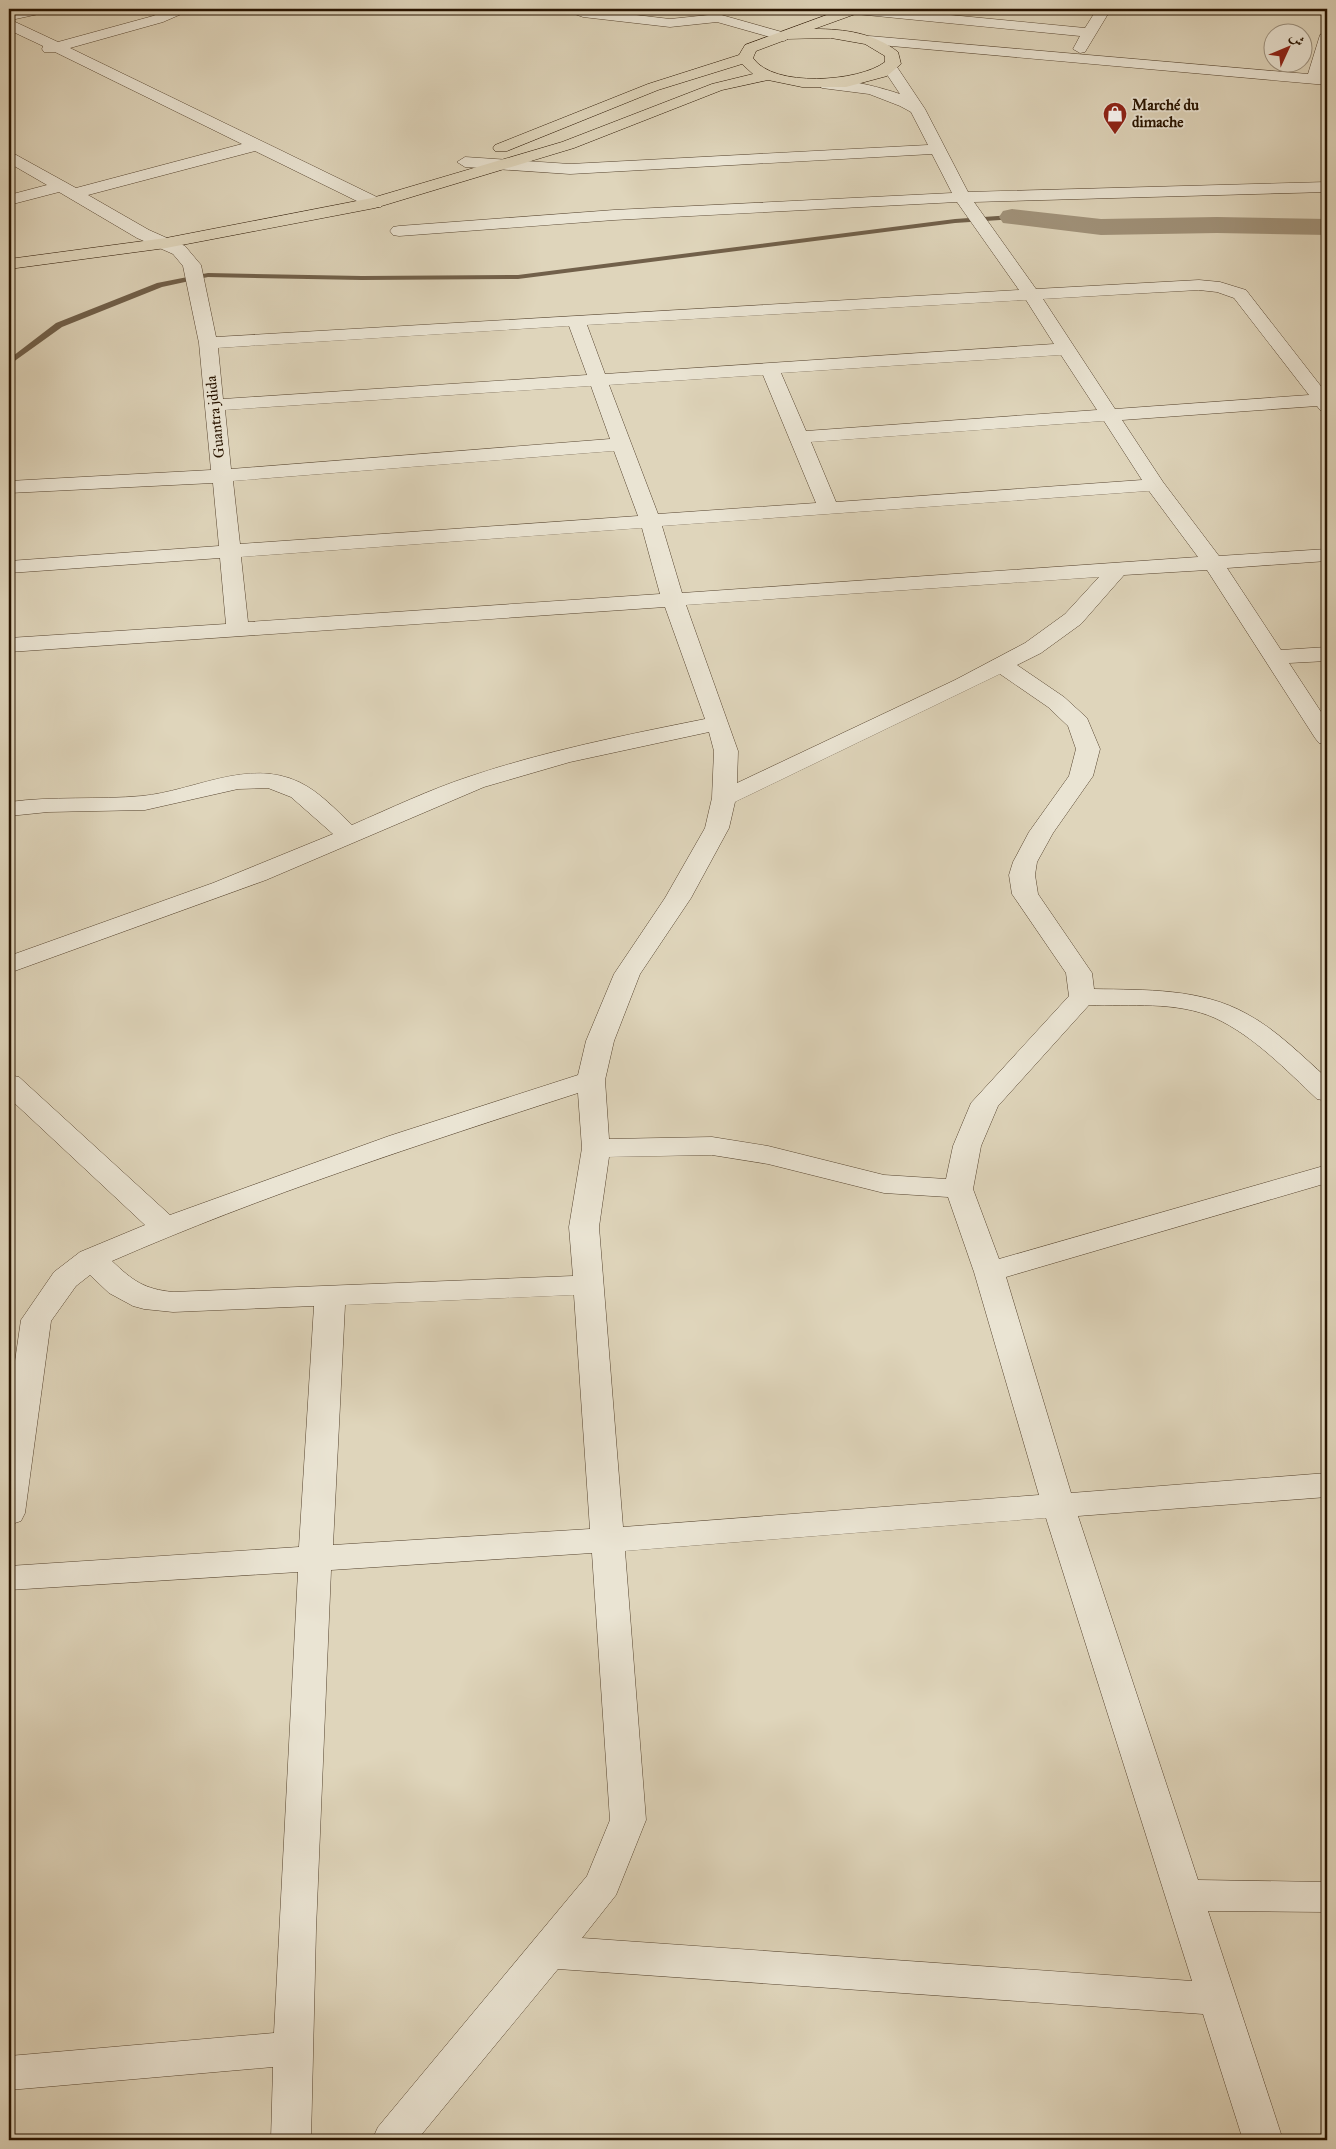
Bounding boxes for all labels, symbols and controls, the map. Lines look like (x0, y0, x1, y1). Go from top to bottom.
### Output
north arrow (1264, 22, 1314, 72)
text: ش (1286, 28, 1308, 50)
place label: Marché du dimache (1132, 96, 1199, 131)
shop icon: Marché du dimache (1102, 101, 1128, 135)
street label: Guantra jdida (202, 374, 228, 459)

